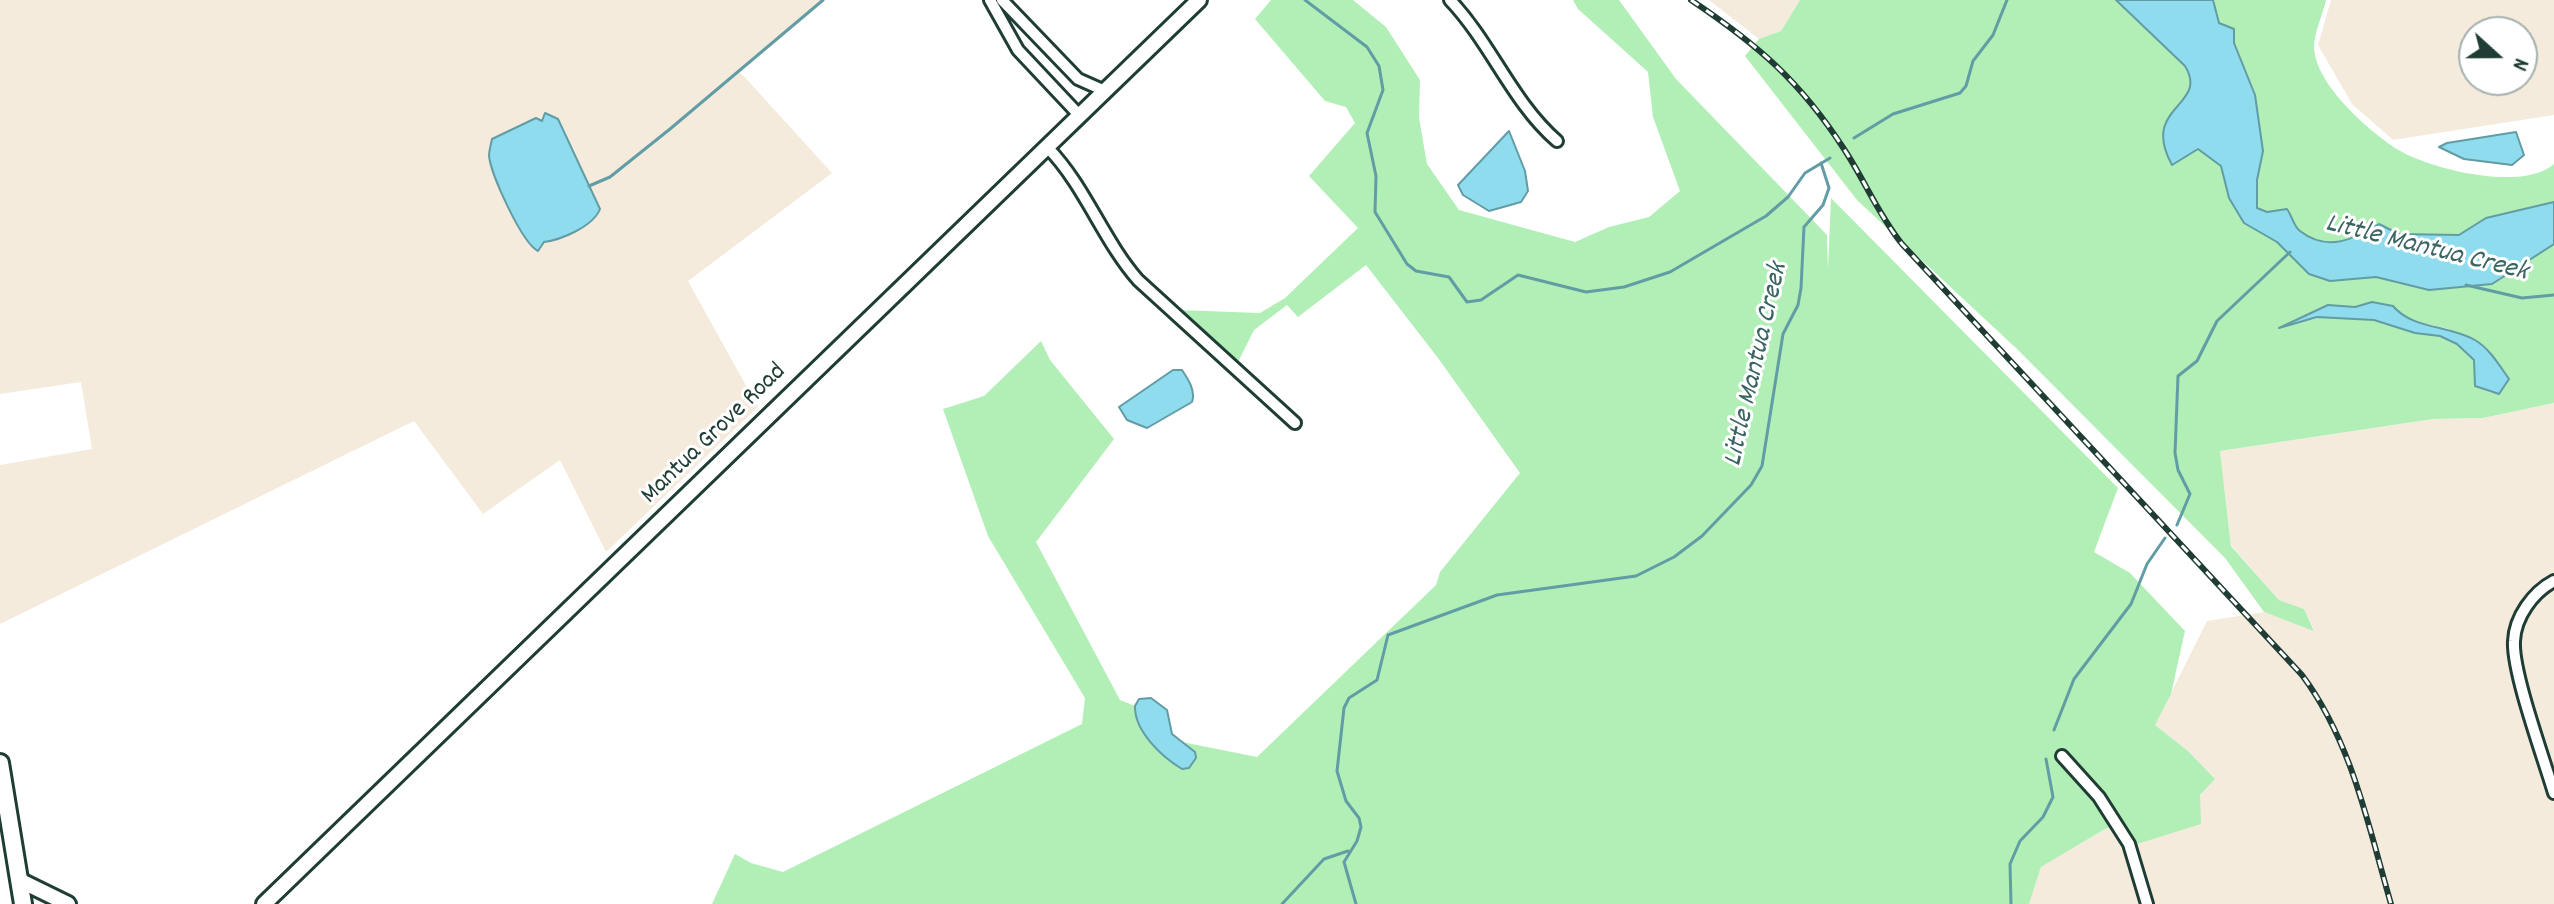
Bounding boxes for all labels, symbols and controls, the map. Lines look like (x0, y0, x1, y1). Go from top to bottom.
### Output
north arrow (2458, 16, 2538, 96)
text: N (2503, 53, 2535, 75)
water label: Little Mantua Creek (2321, 209, 2531, 291)
water label: Little Mantua Creek (1718, 260, 1798, 470)
street label: Mantua Grove Road (636, 358, 794, 512)

